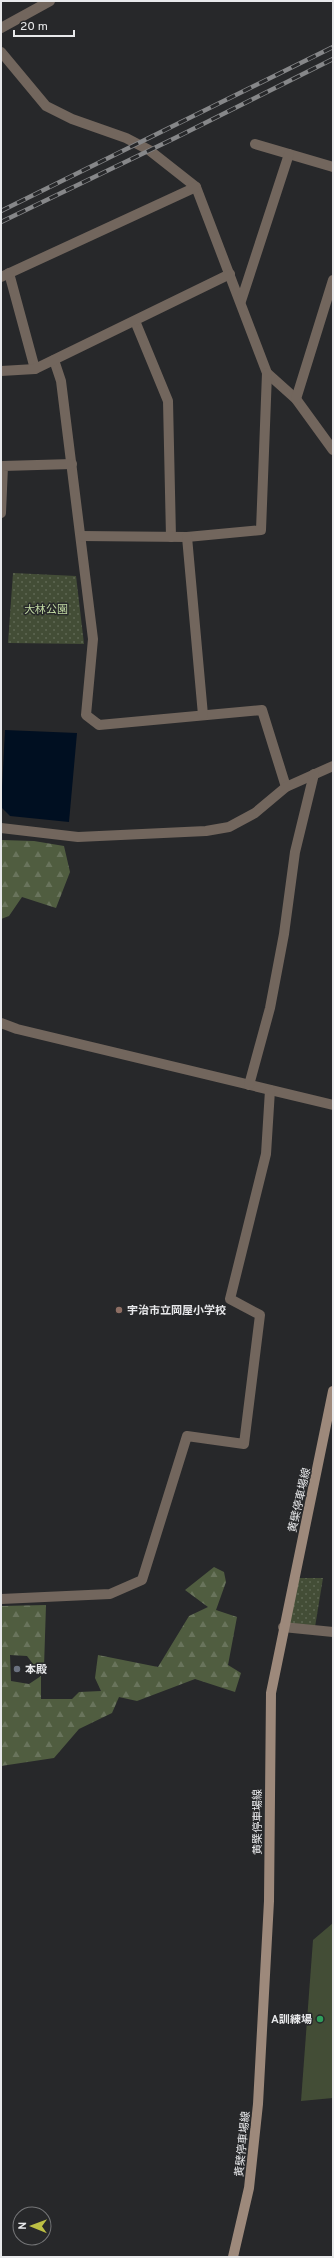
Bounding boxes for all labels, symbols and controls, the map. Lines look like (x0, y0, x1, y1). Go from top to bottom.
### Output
scale bar (14, 12, 74, 38)
text: 20 m (20, 19, 48, 35)
park label: 大林公園 (24, 603, 68, 617)
place label: 宇治市立岡屋小学校 (127, 1304, 226, 1318)
marker: 宇治市立岡屋小学校 (114, 1305, 124, 1315)
street label: 黄檗停車場線 (286, 1466, 314, 1534)
place label: 本殿 (25, 1663, 47, 1677)
marker: 本殿 (12, 1664, 22, 1674)
street label: 黄檗停車場線 (251, 1789, 265, 1855)
place label: A訓練場 (271, 2013, 312, 2027)
marker: A訓練場 (315, 2014, 325, 2024)
street label: 黄檗停車場線 (233, 2111, 253, 2178)
north arrow (12, 2206, 52, 2246)
text: N (16, 2222, 30, 2230)

